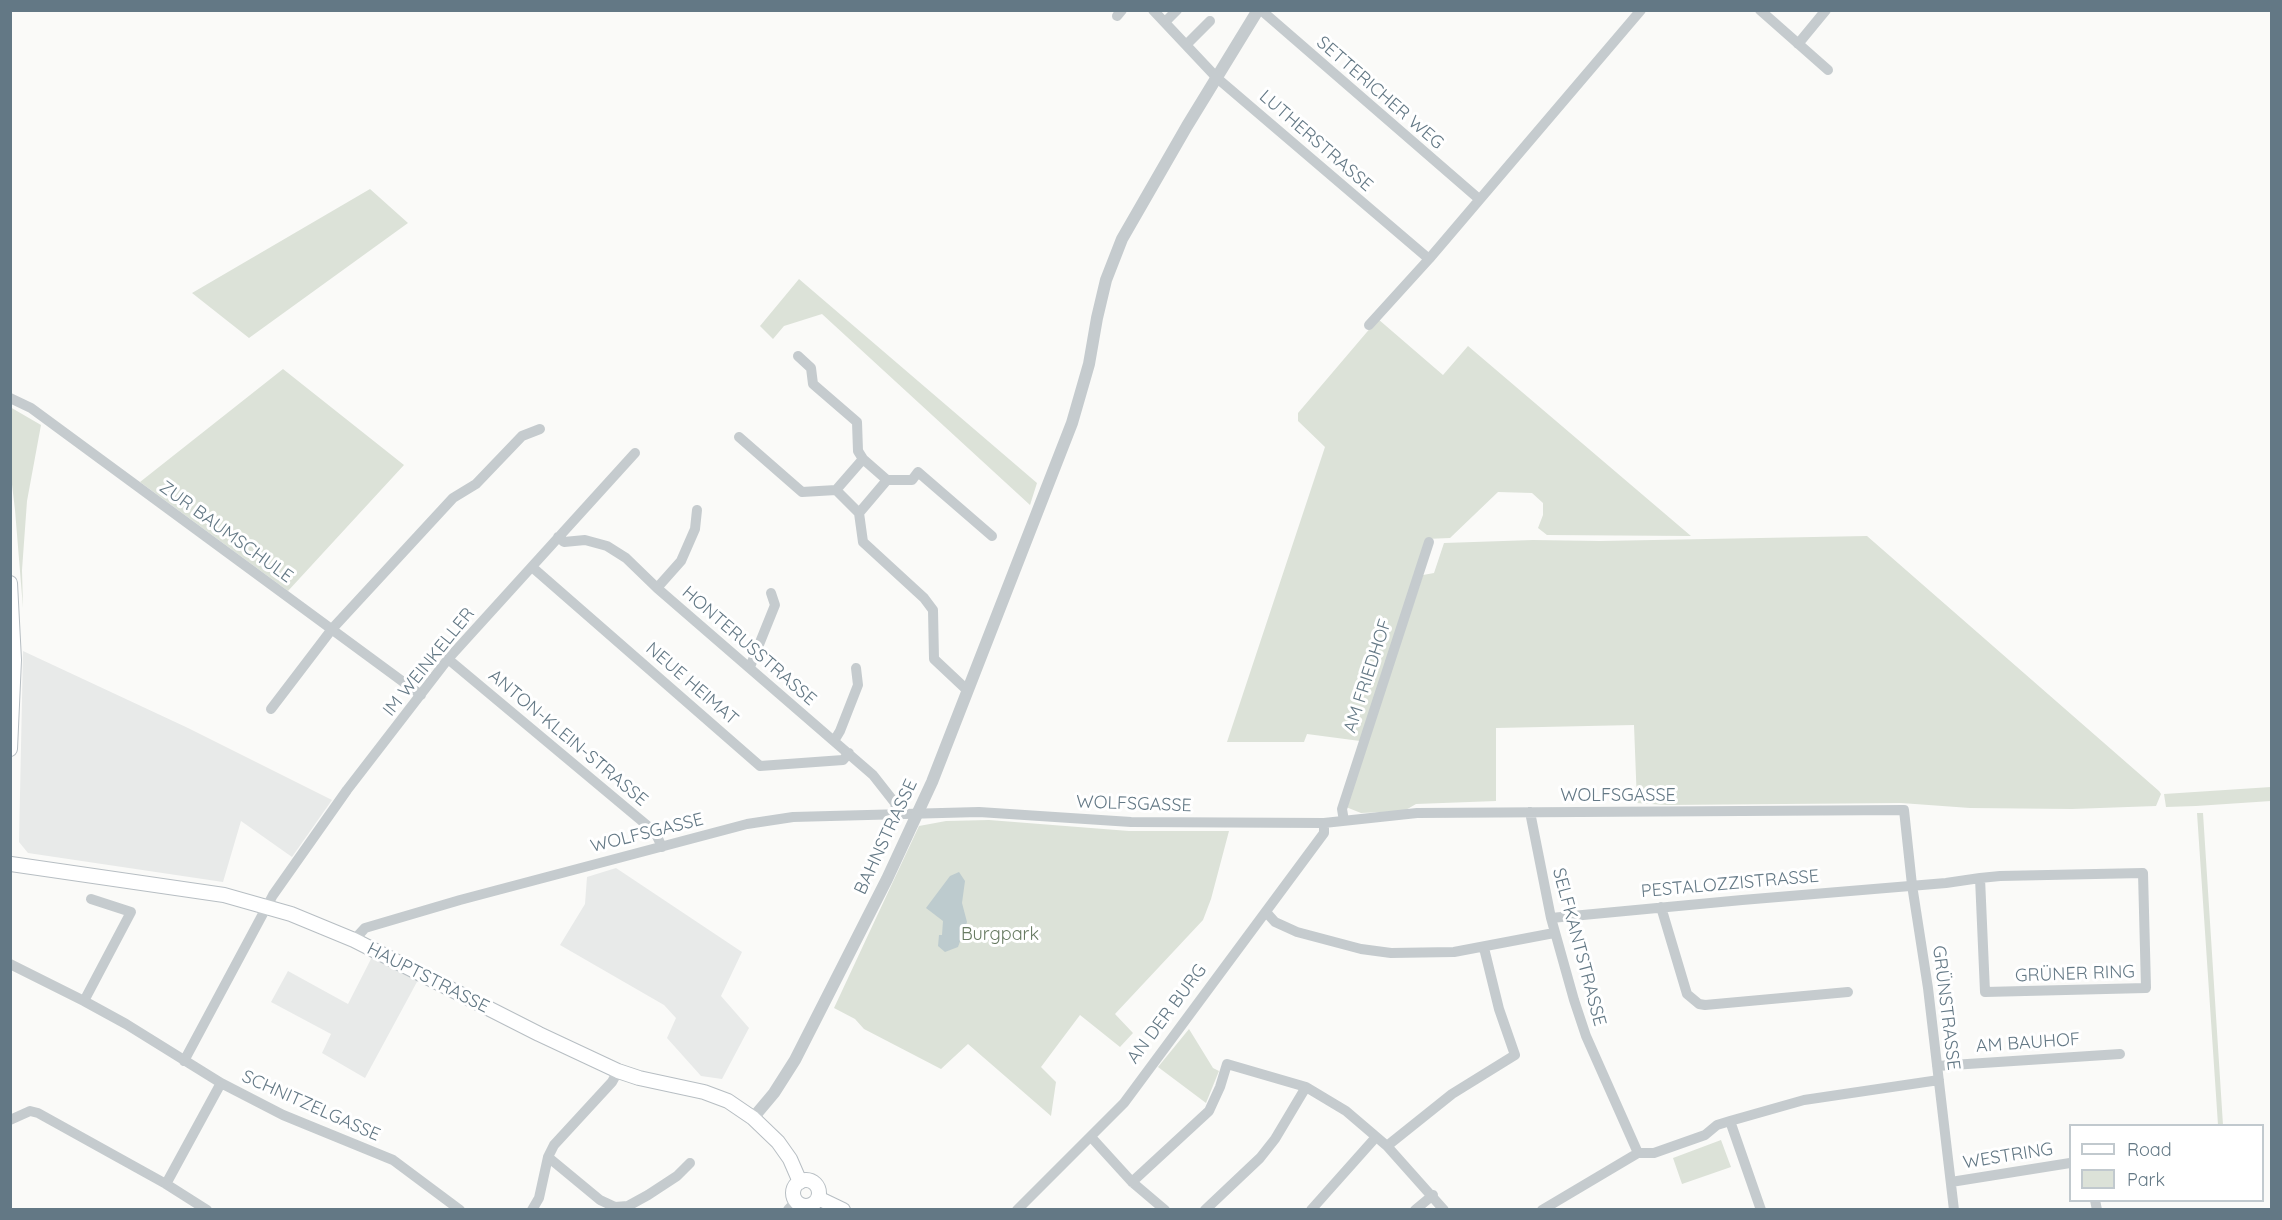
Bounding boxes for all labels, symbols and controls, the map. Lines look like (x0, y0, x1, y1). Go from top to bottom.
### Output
street label: SETTERICHER WEG (1312, 32, 1448, 154)
street label: LUTHERSTRASSE (1255, 86, 1377, 196)
street label: ZUR BAUMSCHULE (155, 476, 297, 588)
street label: HONTERUSSTRASSE (677, 582, 821, 710)
street label: IM WEINKELLER (379, 603, 479, 721)
street label: AM FRIEDHOF (1339, 616, 1397, 736)
street label: NEUE HEIMAT (641, 638, 743, 730)
street label: ANTON-KLEIN-STRASSE (484, 665, 652, 811)
street label: BAHNSTRASSE (850, 776, 922, 898)
street label: WOLFSGASSE (1560, 785, 1676, 807)
street label: WOLFSGASSE (1076, 791, 1192, 817)
street label: WOLFSGASSE (588, 809, 706, 857)
street label: SELFKANTSTRASSE (1547, 865, 1611, 1029)
street label: PESTALOZZISTRASSE (1640, 865, 1820, 903)
park label: Burgpark (961, 924, 1039, 946)
street label: HAUPTSTRASSE (363, 938, 493, 1018)
street label: GRÜNSTRASSE (1928, 944, 1964, 1072)
street label: AN DER BURG (1123, 960, 1211, 1068)
street label: GRÜNER RING (2015, 961, 2135, 987)
street label: AM BAUHOF (1975, 1029, 2081, 1057)
street label: SCHNITZELGASSE (238, 1066, 384, 1146)
legend (2069, 1124, 2264, 1202)
street label: WESTRING (1961, 1138, 2055, 1174)
text: Road (2127, 1138, 2172, 1161)
text: Park (2127, 1168, 2165, 1191)

